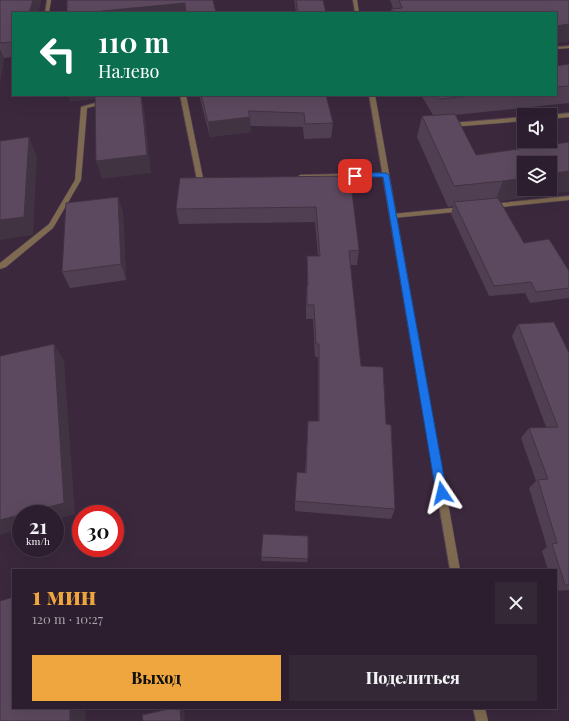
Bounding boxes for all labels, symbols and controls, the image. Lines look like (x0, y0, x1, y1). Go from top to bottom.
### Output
text: 110 m (98, 23, 169, 60)
icon: left (32, 28, 84, 80)
text: Налево (98, 59, 159, 83)
map controls (517, 108, 557, 196)
button: sound (517, 108, 557, 148)
button: layers (517, 156, 557, 196)
pin (338, 159, 372, 193)
icon: arrive (344, 165, 366, 187)
position arrow (421, 472, 463, 514)
speed limit sign: 30 (72, 505, 124, 557)
text: 21 (29, 512, 47, 539)
text: km/h (26, 534, 50, 548)
text: 1 мин (32, 579, 96, 611)
button: close (495, 582, 537, 624)
text: 120 m · 10:27 (32, 610, 103, 627)
button: Выход (32, 655, 281, 701)
button: Поделиться (289, 655, 537, 701)

